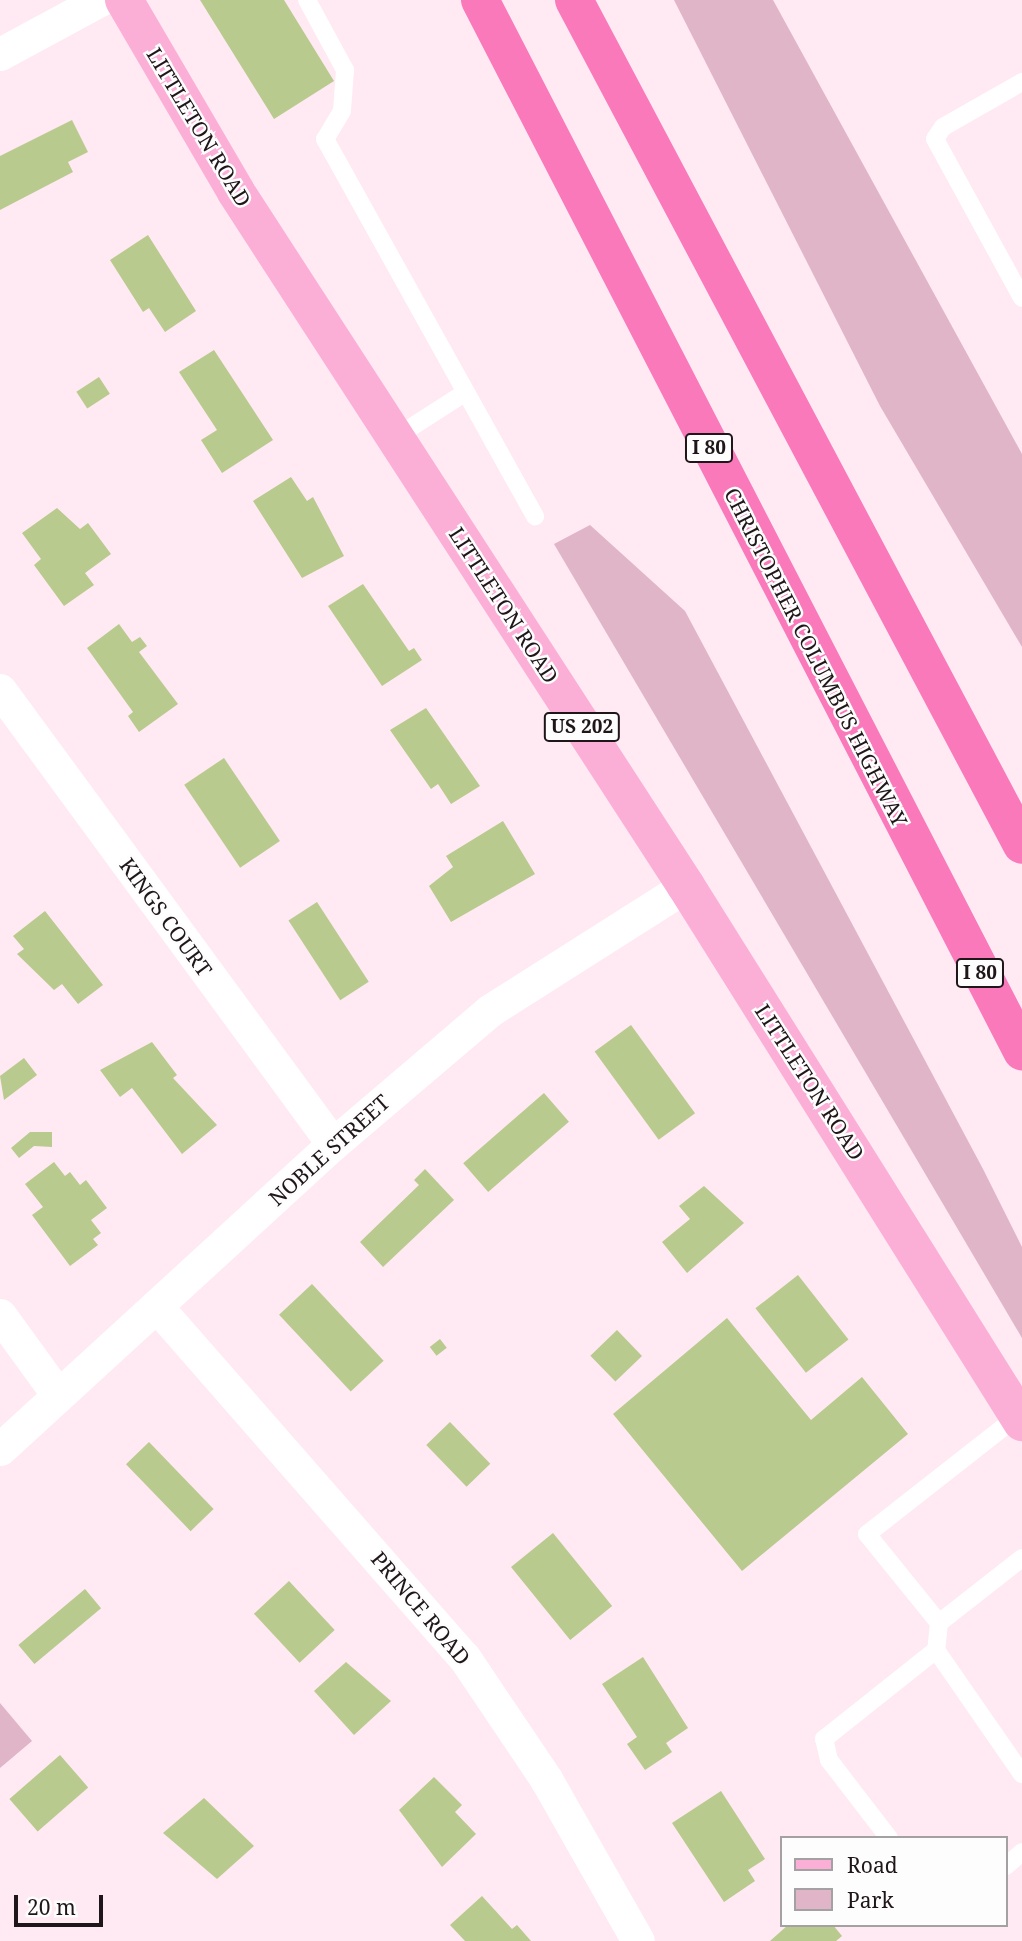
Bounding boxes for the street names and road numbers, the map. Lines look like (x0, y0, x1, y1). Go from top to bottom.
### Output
street label: LITTLETON ROAD (142, 43, 256, 211)
road number: I 80 (684, 432, 734, 463)
street label: CHRISTOPHER COLUMBUS HIGHWAY (719, 483, 913, 831)
street label: LITTLETON ROAD (444, 522, 564, 688)
road number: US 202 (544, 712, 620, 742)
street label: KINGS COURT (115, 853, 217, 981)
road number: I 80 (956, 958, 1004, 988)
street label: LITTLETON ROAD (750, 999, 870, 1165)
street label: NOBLE STREET (263, 1089, 395, 1211)
street label: PRINCE ROAD (366, 1546, 476, 1670)

